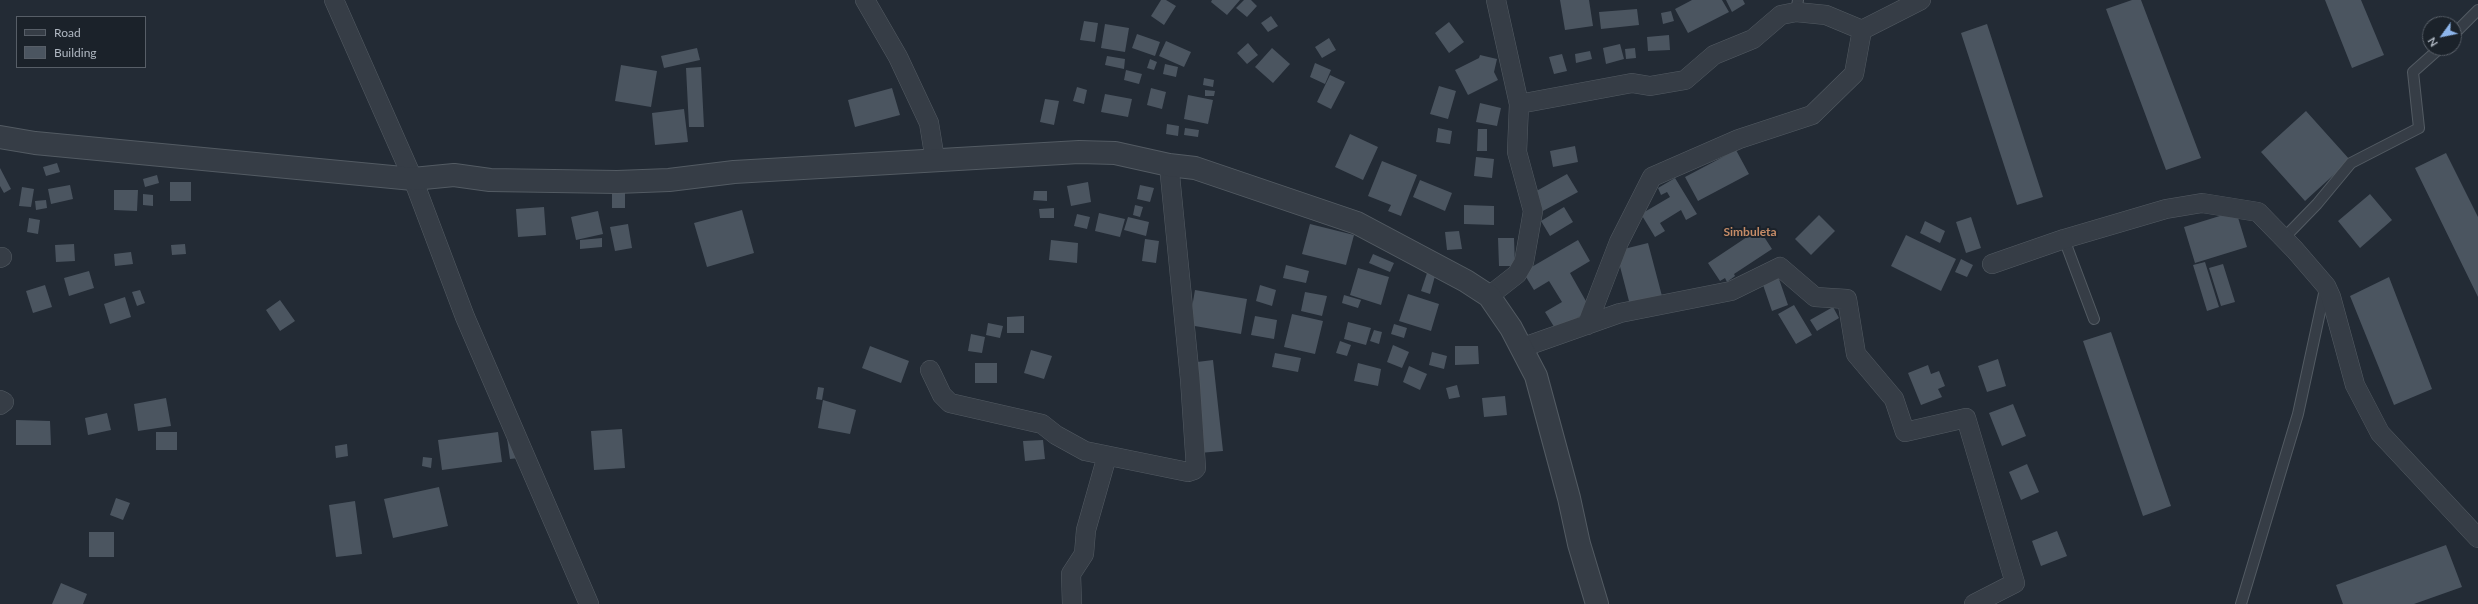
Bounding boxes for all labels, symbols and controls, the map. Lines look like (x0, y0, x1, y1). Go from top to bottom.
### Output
legend (16, 16, 146, 68)
north arrow (2422, 16, 2462, 56)
text: Road (54, 25, 81, 40)
text: N (2425, 35, 2440, 49)
text: Building (54, 45, 97, 60)
district label: Simbuleta (1723, 225, 1777, 239)

